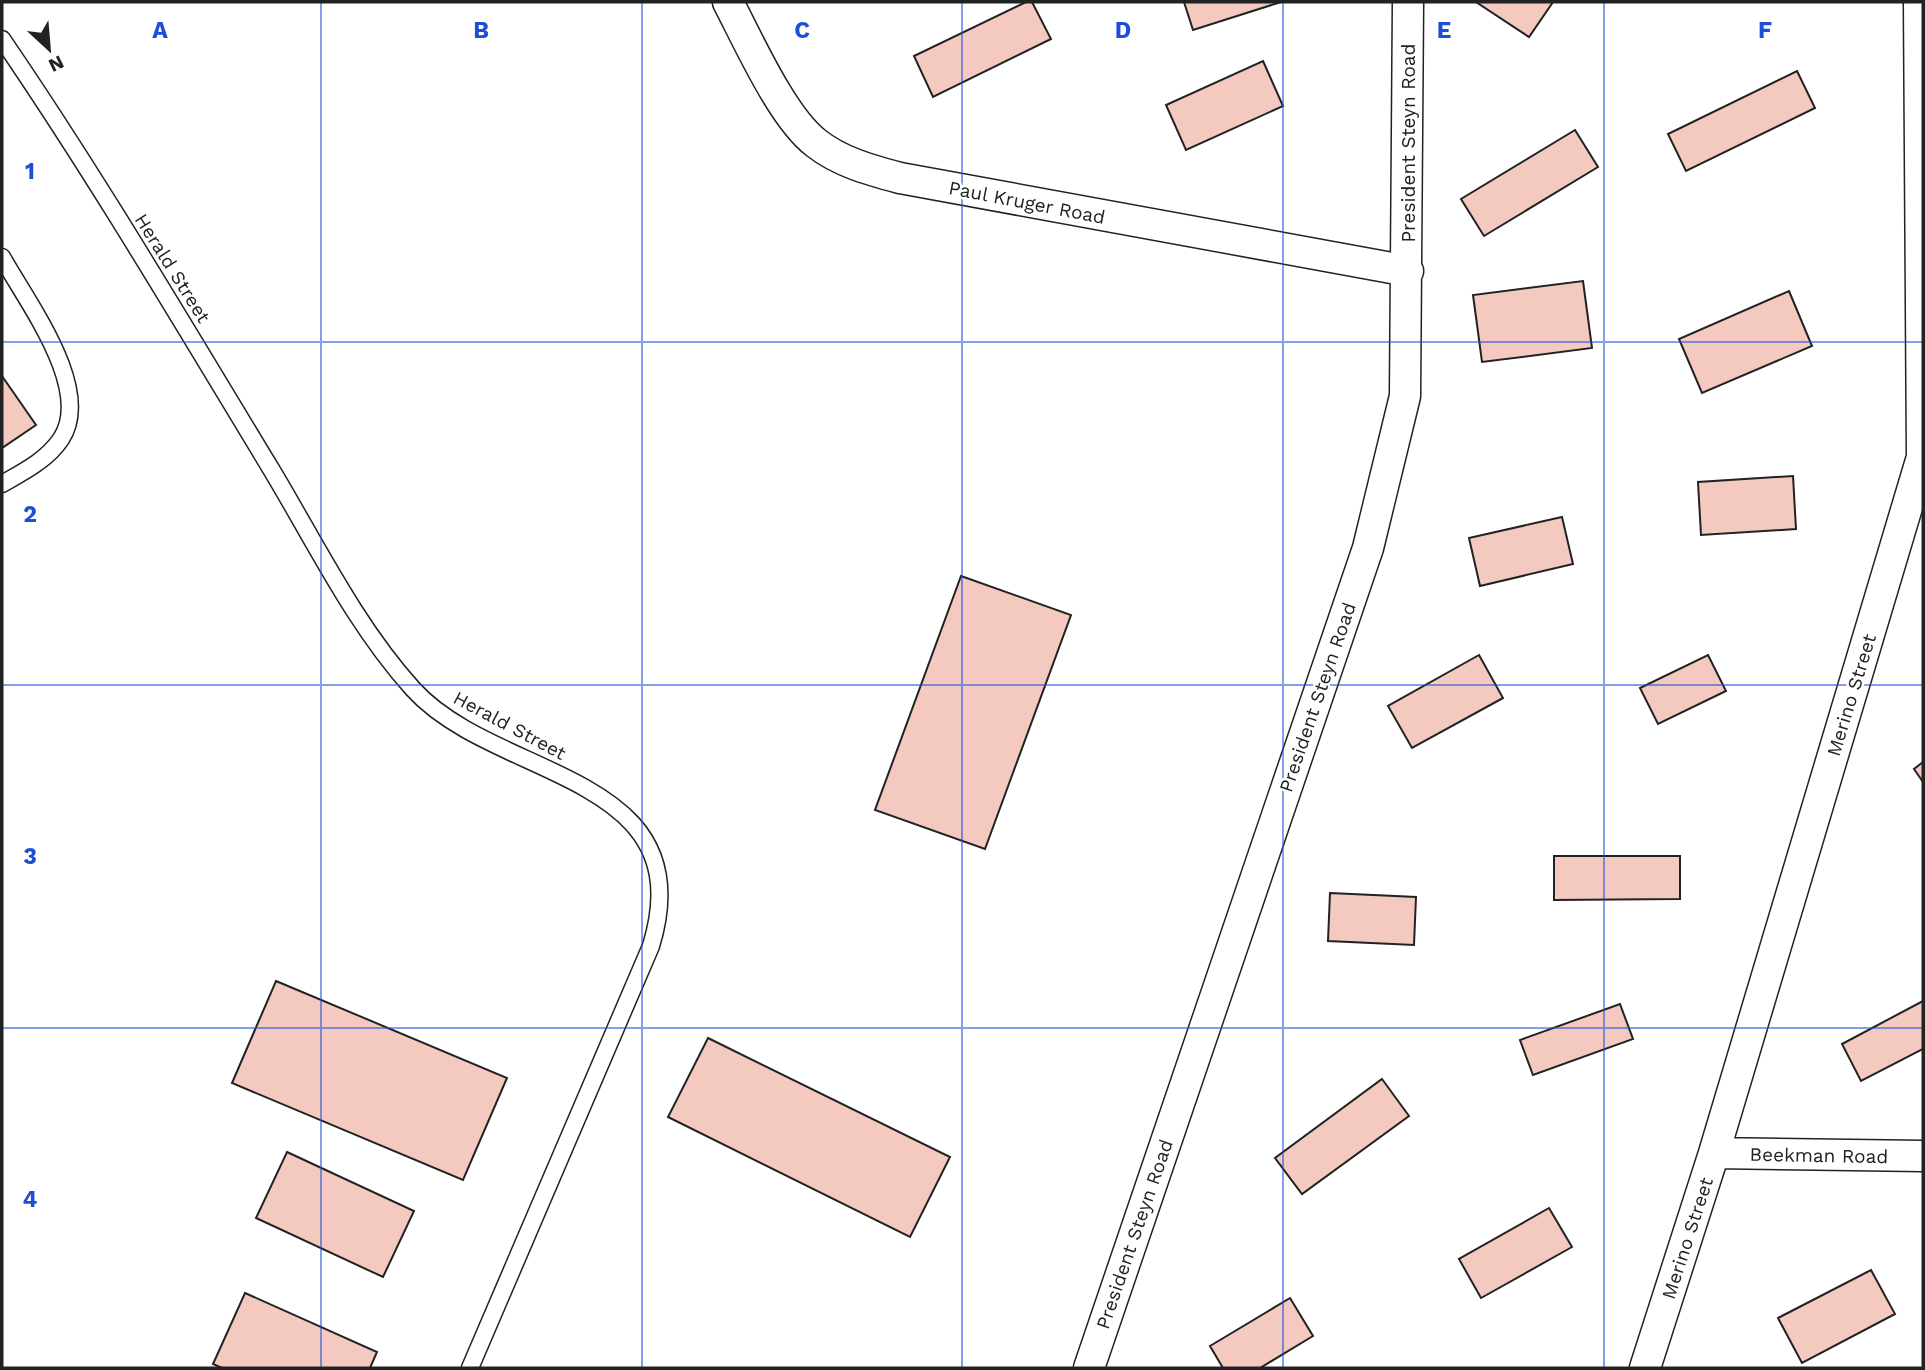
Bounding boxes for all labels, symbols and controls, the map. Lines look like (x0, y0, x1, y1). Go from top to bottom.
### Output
north arrow (14, 14, 84, 84)
text: A (152, 17, 168, 44)
text: B (473, 17, 489, 44)
text: C (794, 17, 810, 44)
text: D (1115, 17, 1131, 44)
text: E (1437, 17, 1451, 44)
text: F (1758, 17, 1772, 44)
street label: President Steyn Road (1397, 43, 1420, 243)
text: N (45, 50, 68, 77)
text: 1 (25, 158, 35, 185)
street label: Paul Kruger Road (947, 176, 1107, 229)
street label: Herald Street (130, 209, 215, 327)
text: 2 (23, 501, 37, 528)
street label: President Steyn Road (1274, 599, 1361, 795)
street label: Merino Street (1822, 631, 1881, 759)
street label: Herald Street (449, 686, 570, 765)
text: 3 (23, 843, 37, 870)
street label: President Steyn Road (1091, 1136, 1178, 1332)
street label: Beekman Road (1750, 1143, 1888, 1168)
street label: Merino Street (1657, 1174, 1718, 1302)
text: 4 (23, 1186, 38, 1213)

